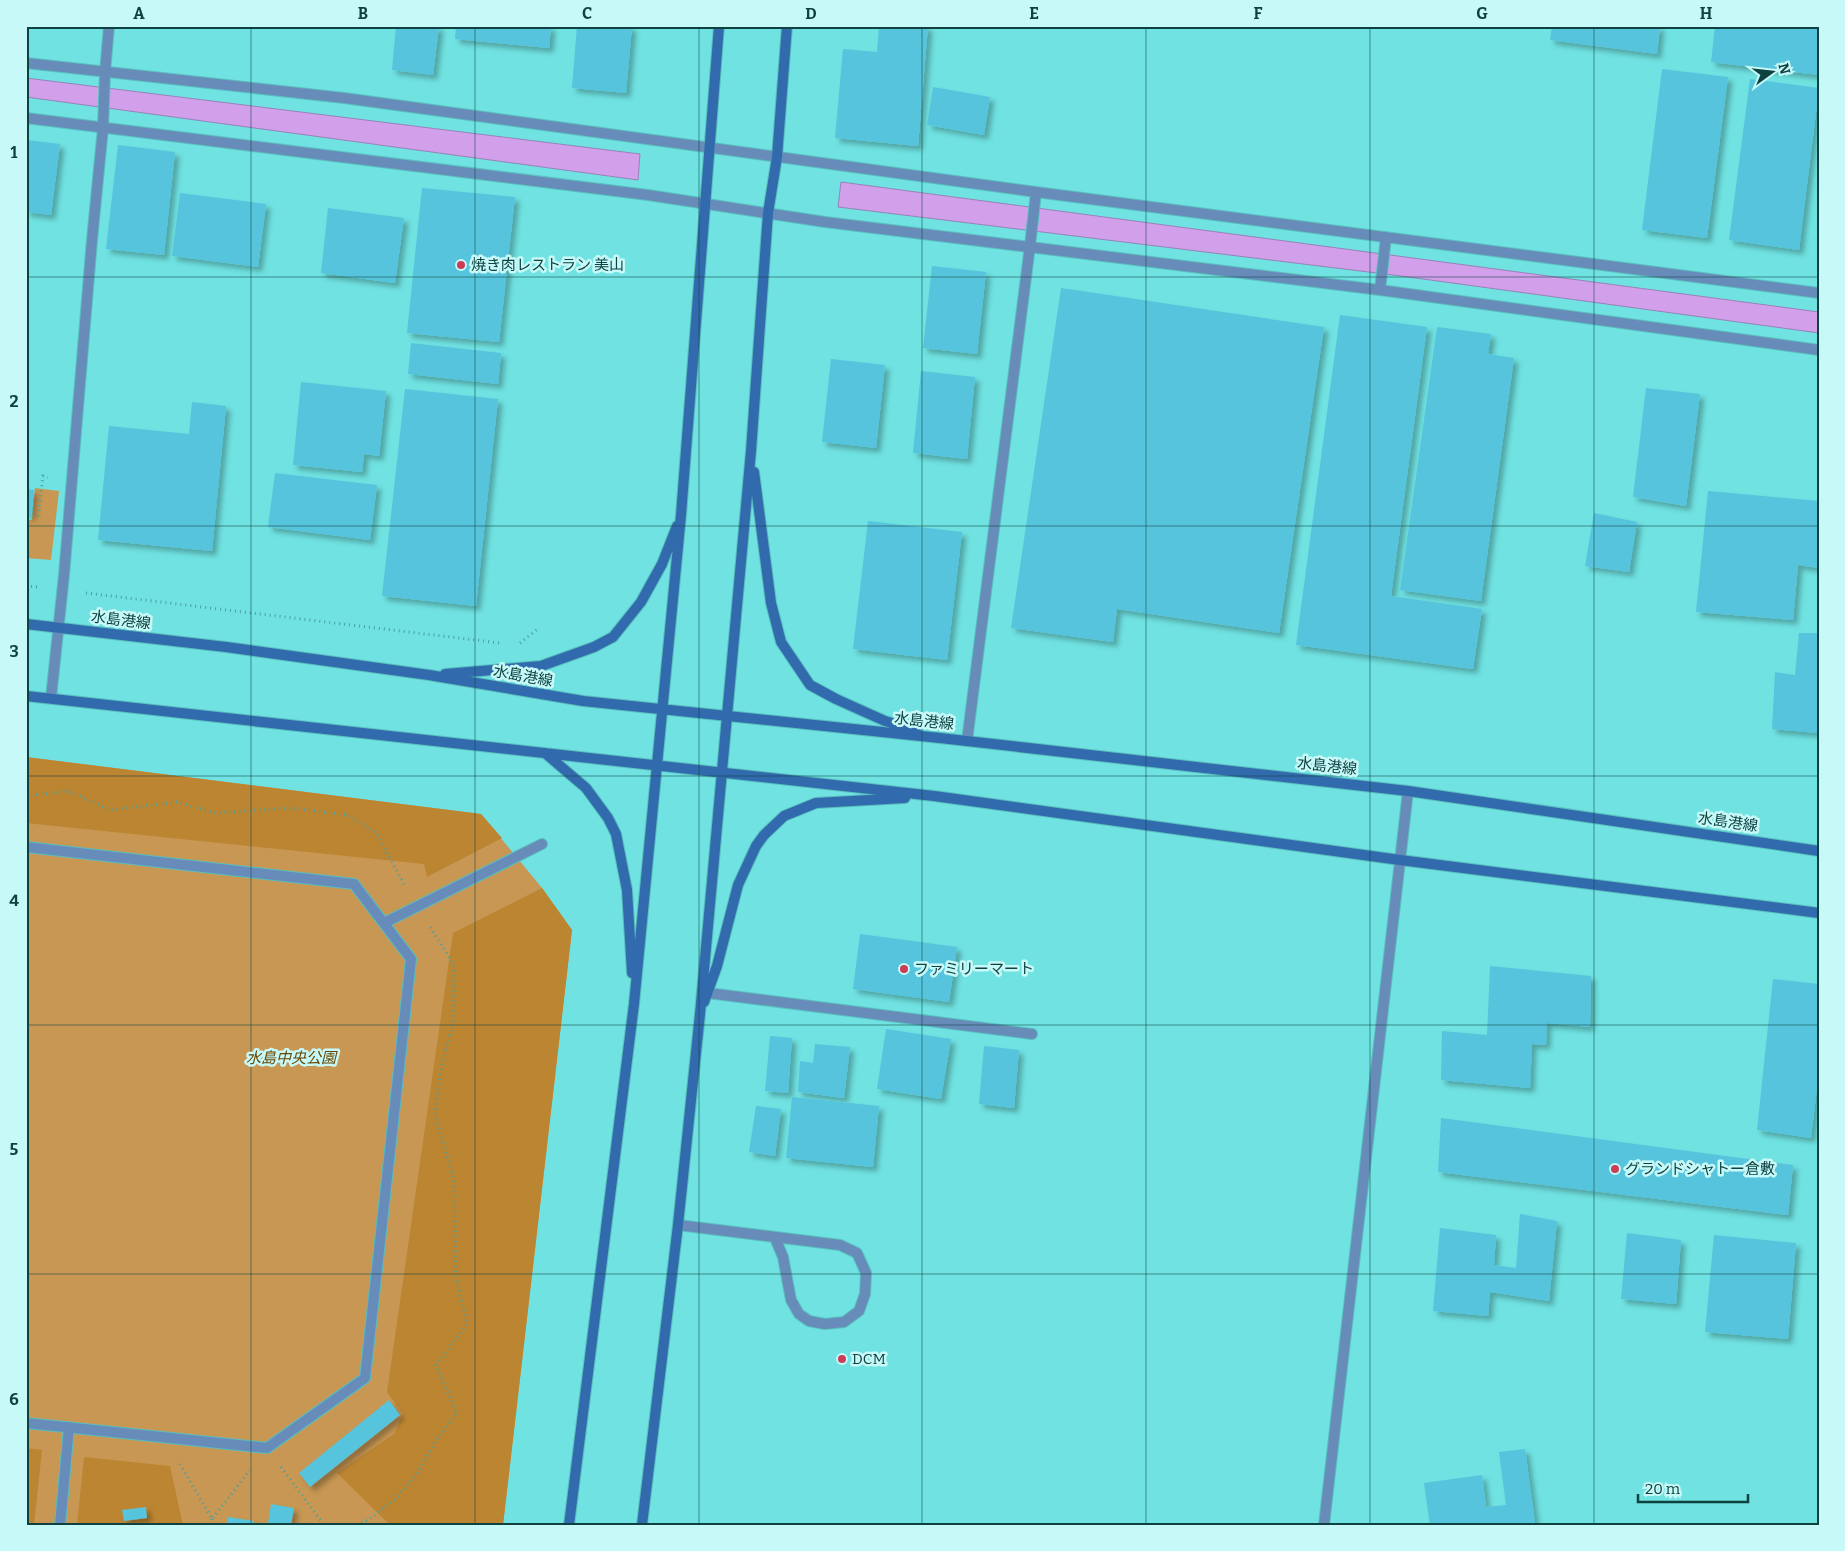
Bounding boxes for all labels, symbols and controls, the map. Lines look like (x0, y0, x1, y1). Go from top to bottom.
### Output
text: A (133, 4, 145, 23)
text: B (358, 4, 368, 23)
text: C (582, 4, 592, 23)
text: D (805, 4, 817, 23)
text: E (1029, 4, 1039, 23)
text: F (1254, 4, 1263, 23)
text: G (1476, 4, 1488, 23)
text: H (1700, 4, 1713, 23)
north arrow (1748, 48, 1798, 98)
text: N (1774, 61, 1794, 76)
text: 1 (11, 143, 18, 162)
place label: 焼き肉レストラン 美山 (471, 256, 624, 274)
marker: 焼き肉レストラン 美山 (455, 259, 467, 271)
text: 2 (9, 392, 19, 411)
street label: 水島港線 (90, 607, 152, 633)
text: 3 (9, 642, 19, 661)
street label: 水島港線 (492, 662, 554, 690)
street label: 水島港線 (893, 709, 955, 733)
street label: 水島港線 (1296, 754, 1358, 778)
street label: 水島港線 (1697, 809, 1759, 835)
text: 4 (9, 891, 19, 910)
place label: ファミリーマート (914, 960, 1034, 978)
marker: ファミリーマート (898, 963, 910, 975)
park label: 水島中央公園 (246, 1049, 338, 1067)
text: 5 (10, 1140, 19, 1159)
place label: グランドシャトー倉敷 (1625, 1160, 1775, 1178)
marker: グランドシャトー倉敷 (1609, 1163, 1621, 1175)
place label: DCM (852, 1350, 886, 1368)
marker: DCM (836, 1353, 848, 1365)
text: 6 (9, 1390, 19, 1409)
scale bar (1638, 1471, 1748, 1503)
text: 20 m (1645, 1480, 1681, 1498)

